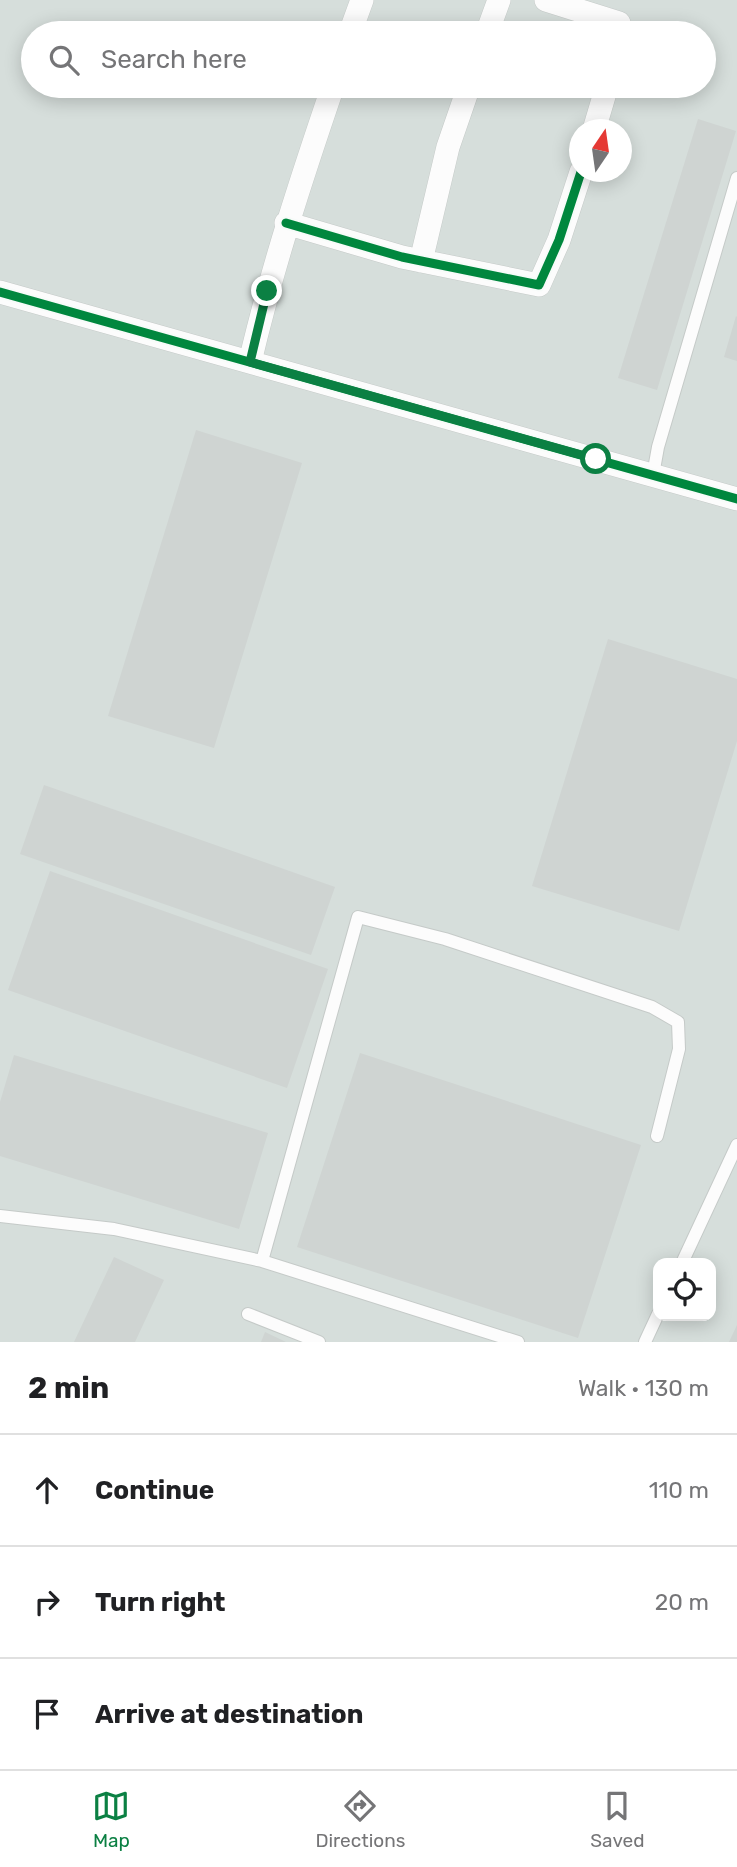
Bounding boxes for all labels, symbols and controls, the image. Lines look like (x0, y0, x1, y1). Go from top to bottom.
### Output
search box (21, 21, 716, 98)
icon: search (45, 41, 83, 79)
text: Search here (101, 44, 247, 75)
north arrow (569, 119, 632, 182)
route end (251, 275, 282, 306)
route start (580, 443, 611, 474)
map controls (653, 1258, 716, 1321)
button: locate (653, 1258, 716, 1321)
text: 2 min (28, 1370, 109, 1406)
text: Walk · 130 m (578, 1374, 709, 1402)
icon: ahead (28, 1471, 66, 1509)
text: Continue (95, 1475, 214, 1506)
text: 110 m (649, 1476, 709, 1504)
icon: right (28, 1583, 66, 1621)
text: Turn right (95, 1587, 225, 1618)
text: 20 m (655, 1588, 709, 1616)
icon: arrive (28, 1695, 66, 1733)
text: Arrive at destination (95, 1699, 363, 1730)
tab: Map (92, 1787, 130, 1852)
tab: Directions (315, 1787, 405, 1852)
tab: Saved (590, 1787, 645, 1852)

